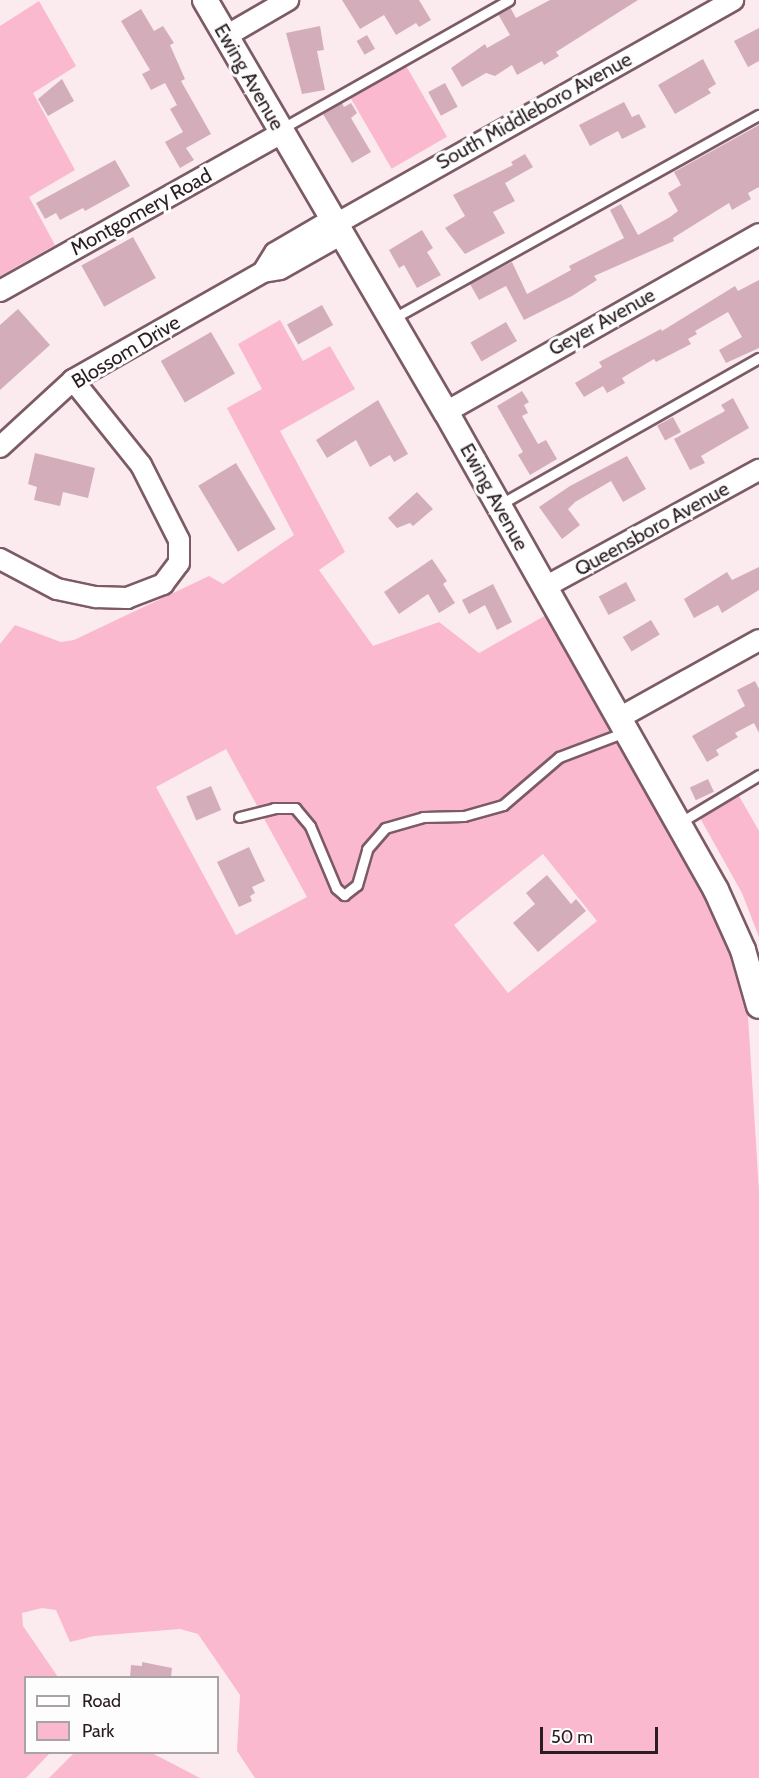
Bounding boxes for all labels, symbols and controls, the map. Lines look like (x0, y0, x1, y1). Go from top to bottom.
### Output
street label: Ewing Avenue (209, 20, 289, 134)
street label: South Middleboro Avenue (432, 47, 636, 175)
street label: Montgomery Road (66, 163, 216, 261)
street label: Geyer Avenue (545, 283, 659, 361)
street label: Blossom Drive (68, 310, 184, 394)
street label: Ewing Avenue (455, 439, 533, 555)
street label: Queensboro Avenue (571, 477, 733, 581)
legend (24, 1676, 219, 1754)
text: Road (82, 1690, 121, 1712)
scale bar (543, 1715, 662, 1753)
text: Park (82, 1720, 114, 1742)
text: 50 m (551, 1726, 593, 1748)

